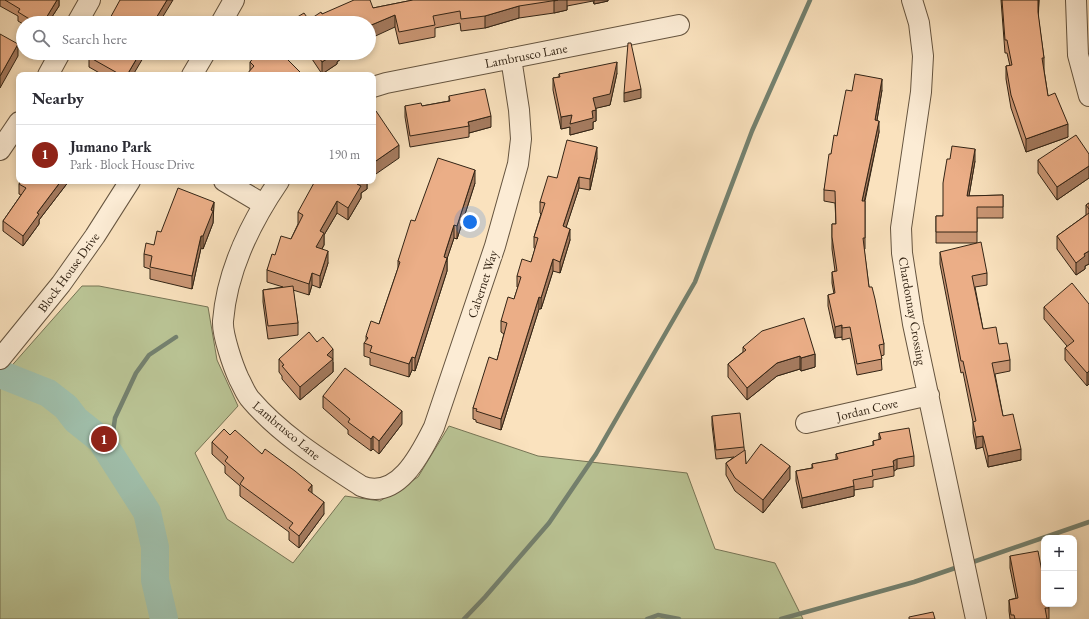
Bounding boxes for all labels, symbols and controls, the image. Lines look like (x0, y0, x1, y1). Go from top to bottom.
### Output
search box (16, 16, 376, 60)
icon: search (30, 27, 52, 49)
text: Search here (62, 29, 127, 48)
street label: Lambrusco Lane (483, 39, 569, 72)
text: Nearby (32, 87, 84, 109)
text: Jumano Park (70, 137, 151, 156)
text: 1 (42, 146, 48, 163)
text: 190 m (329, 146, 360, 163)
text: Park · Block House Drive (70, 156, 195, 173)
your location (460, 212, 480, 232)
street label: Block House Drive (34, 229, 103, 316)
street label: Cabernet Way (463, 248, 502, 320)
street label: Chardonnay Crossing (895, 256, 930, 367)
street label: Jordan Cove (834, 394, 899, 425)
street label: Lambrusco Lane (249, 397, 324, 464)
pin: 1 (91, 424, 117, 454)
map controls (1041, 535, 1077, 607)
button: + (1041, 535, 1077, 571)
button: − (1041, 571, 1077, 607)

